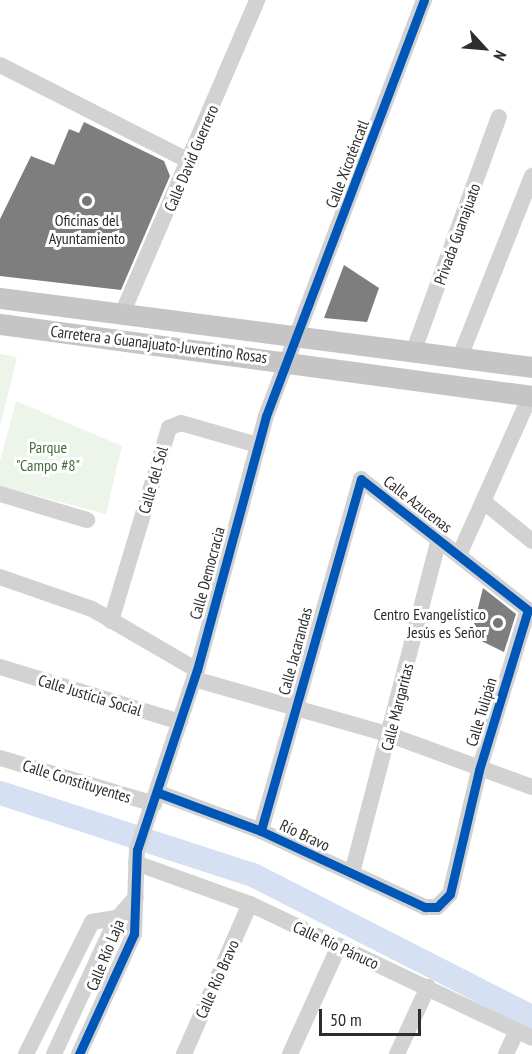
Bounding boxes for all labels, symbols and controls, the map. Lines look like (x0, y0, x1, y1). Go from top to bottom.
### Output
north arrow (454, 18, 514, 78)
text: N (489, 48, 511, 64)
street label: Calle David Guerrero (160, 102, 222, 214)
street label: Calle Xicoténcatl (321, 117, 373, 211)
street label: Privada Guanajuato (430, 181, 484, 287)
marker: Oficinas del Ayuntamiento (80, 194, 94, 208)
place label: Oficinas del Ayuntamiento (49, 210, 125, 248)
street label: Carretera a Guanajuato-Juventino Rosas (50, 321, 268, 367)
park label: Parque "Campo #8" (16, 437, 80, 475)
street label: Calle del Sol (134, 444, 172, 516)
street label: Calle Azucenas (380, 471, 456, 537)
street label: Calle Democracia (185, 524, 229, 622)
place label: Centro Evangelístico Jesús es Señor (374, 604, 486, 642)
street label: Calle Jacarandas (274, 605, 316, 697)
marker: Centro Evangelístico Jesús es Señor (491, 616, 505, 630)
street label: Calle Margaritas (377, 661, 417, 753)
street label: Calle Justicia Social (36, 670, 144, 720)
street label: Calle Tulipán (461, 675, 501, 749)
street label: Calle Constituyentes (20, 755, 134, 807)
street label: Río Bravo (277, 815, 333, 855)
street label: Calle Río Laja (82, 917, 128, 993)
street label: Calle Río Pánuco (290, 917, 382, 973)
street label: Calle Río Bravo (191, 937, 243, 1021)
scale bar (322, 997, 424, 1035)
text: 50 m (330, 1008, 362, 1031)

